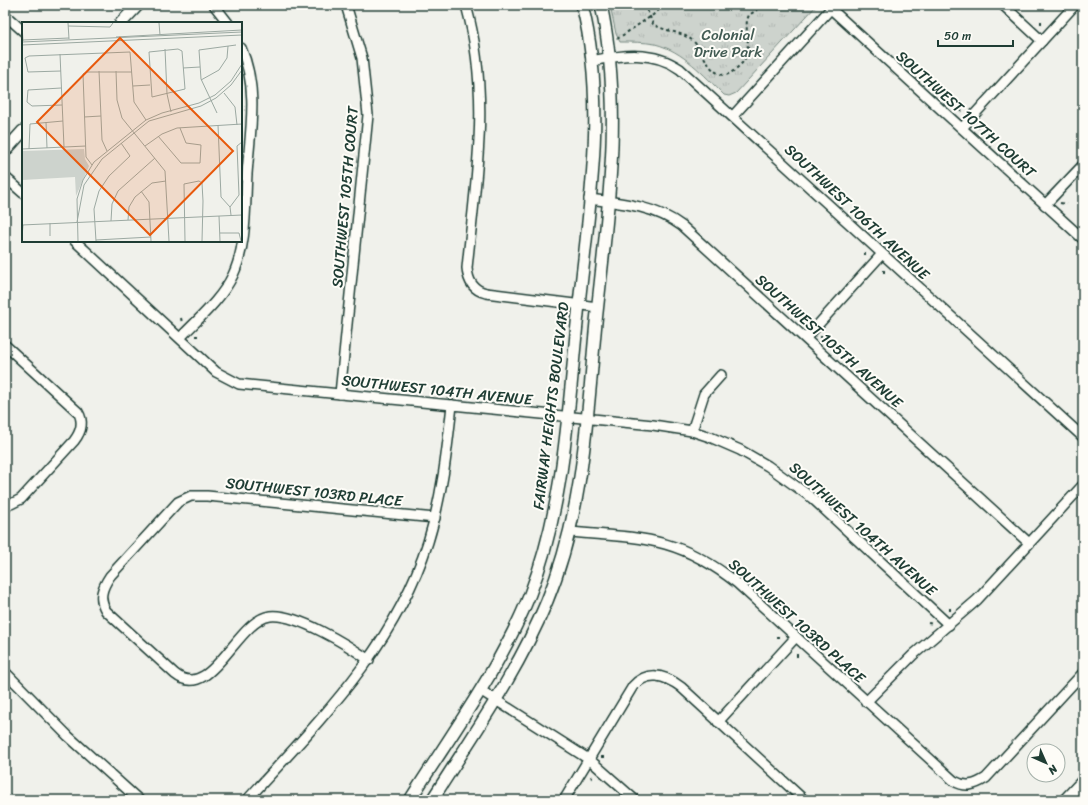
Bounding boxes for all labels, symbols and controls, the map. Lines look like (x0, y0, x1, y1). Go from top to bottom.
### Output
inset map (22, 22, 242, 242)
park label: Colonial Drive Park (694, 22, 763, 65)
scale bar (938, 22, 1013, 48)
text: 50 m (944, 25, 971, 47)
street label: SOUTHWEST 107TH COURT (890, 44, 1043, 185)
street label: SOUTHWEST 105TH COURT (324, 104, 366, 289)
street label: SOUTHWEST 106TH AVENUE (778, 137, 937, 288)
street label: SOUTHWEST 105TH AVENUE (749, 267, 910, 416)
street label: FAIRWAY HEIGHTS BOULEVARD (525, 301, 577, 511)
street label: SOUTHWEST 104TH AVENUE (340, 367, 535, 413)
street label: SOUTHWEST 104TH AVENUE (783, 455, 944, 604)
street label: SOUTHWEST 103RD PLACE (224, 470, 405, 514)
street label: SOUTHWEST 103RD PLACE (722, 552, 873, 691)
north arrow (1026, 743, 1066, 783)
text: N (1043, 760, 1063, 779)

